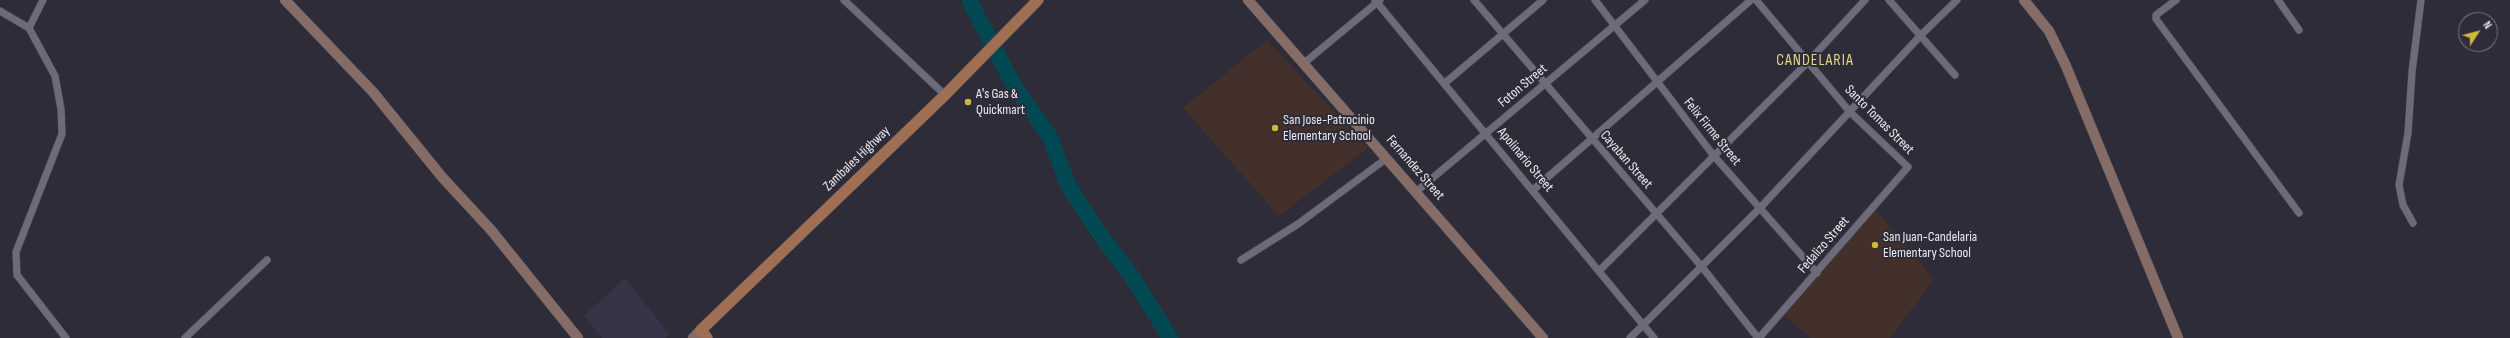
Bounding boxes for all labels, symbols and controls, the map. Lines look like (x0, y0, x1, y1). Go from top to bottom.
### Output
north arrow (2458, 12, 2498, 52)
text: N (2480, 19, 2494, 31)
district label: CANDELARIA (1776, 51, 1854, 71)
street label: Foton Street (1495, 61, 1551, 111)
street label: Santo Tomas Street (1841, 82, 1917, 158)
place label: A's Gas & Quickmart (976, 86, 1025, 118)
street label: Felix Firme Street (1680, 95, 1744, 169)
marker: A's Gas & Quickmart (963, 97, 973, 107)
place label: San Jose-Patrocinio Elementary School (1283, 112, 1375, 144)
street label: Zambales Highway (820, 123, 894, 195)
marker: San Jose-Patrocinio Elementary School (1270, 123, 1280, 133)
street label: Apolinario Street (1493, 124, 1557, 196)
street label: Cayaban Street (1596, 128, 1656, 192)
street label: Fernandez Street (1382, 132, 1448, 204)
street label: Fedalizo Street (1795, 213, 1853, 277)
place label: San Juan-Candelaria Elementary School (1883, 229, 1977, 262)
marker: San Juan-Candelaria Elementary School (1870, 240, 1880, 250)

